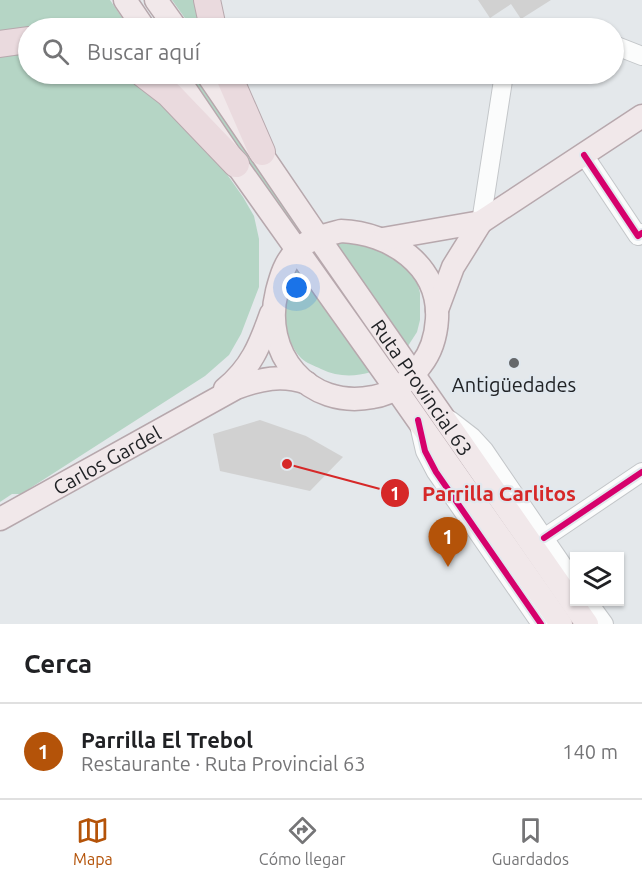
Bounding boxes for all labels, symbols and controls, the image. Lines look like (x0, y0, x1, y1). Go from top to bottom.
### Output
search box (18, 18, 624, 84)
icon: search (39, 35, 72, 68)
text: Buscar aquí (87, 39, 200, 64)
your location (282, 273, 311, 302)
street label: Ruta Provincial 63 (367, 315, 478, 460)
marker: Antigüedades (507, 356, 521, 370)
place label: Antigüedades (452, 373, 576, 396)
street label: Carlos Gardel (49, 421, 164, 499)
callout: Parrilla Carlitos (380, 474, 588, 513)
text: Parrilla Carlitos (422, 481, 576, 505)
text: 1 (390, 483, 400, 503)
pin: 1 (428, 518, 468, 567)
map controls (570, 552, 624, 606)
button: layers (570, 552, 624, 606)
text: Cerca (24, 649, 92, 678)
text: Parrilla El Trebol (81, 727, 253, 752)
text: 1 (38, 740, 49, 763)
text: 140 m (562, 740, 618, 763)
text: Restaurante · Ruta Provincial 63 (81, 752, 365, 775)
tab: Mapa (73, 814, 113, 868)
tab: Cómo llegar (259, 814, 346, 868)
tab: Guardados (492, 814, 569, 868)

